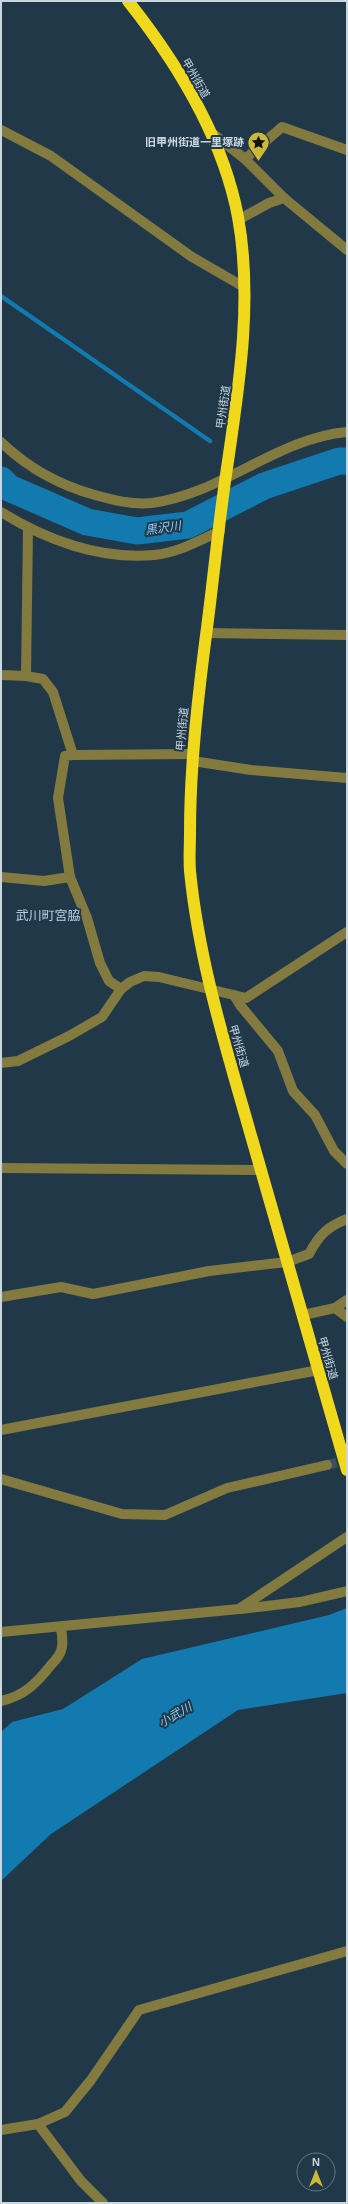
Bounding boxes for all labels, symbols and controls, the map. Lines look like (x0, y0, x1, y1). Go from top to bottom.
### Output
street label: 甲州街道 (180, 56, 212, 100)
place icon: 旧甲州街道一里塚跡 (246, 129, 272, 162)
place label: 旧甲州街道一里塚跡 (145, 136, 244, 148)
street label: 甲州街道 (214, 384, 232, 430)
water label: 黒沢川 (144, 518, 184, 537)
street label: 甲州街道 (174, 707, 190, 751)
district label: 武川町宮脇 (15, 908, 81, 923)
street label: 甲州街道 (227, 1023, 251, 1069)
street label: 甲州街道 (316, 1335, 340, 1381)
water label: 小武川 (156, 1699, 196, 1730)
north arrow (296, 2152, 336, 2192)
text: N (312, 2156, 320, 2168)

